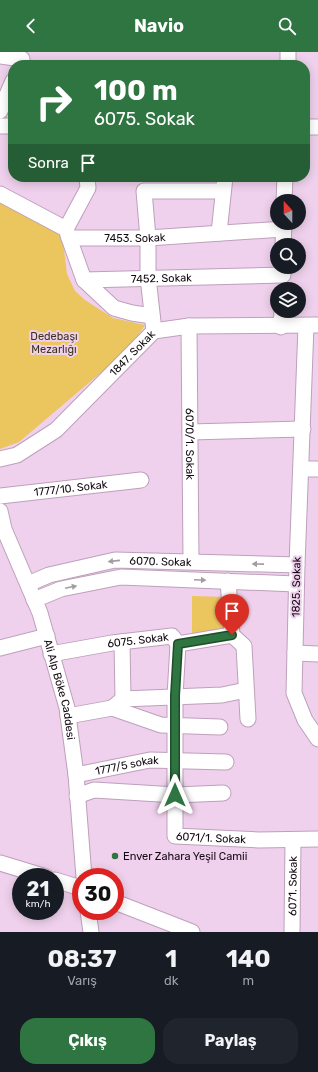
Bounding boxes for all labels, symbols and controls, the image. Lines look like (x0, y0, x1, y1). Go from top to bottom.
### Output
icon: back (20, 15, 42, 37)
text: Navio (134, 15, 184, 37)
icon: search (276, 15, 298, 37)
text: 100 m (94, 74, 178, 107)
icon: right (28, 76, 80, 128)
text: 6075. Sokak (94, 108, 195, 130)
icon: arrive (77, 152, 99, 174)
text: Sonra (28, 154, 69, 172)
north arrow (270, 194, 306, 230)
map controls (270, 194, 306, 318)
street label: 7453. Sokak (104, 231, 166, 245)
button: search (270, 238, 306, 274)
street label: 7452. Sokak (131, 271, 192, 286)
button: layers (270, 282, 306, 318)
street label: 1847. Sokak (107, 328, 158, 379)
park label: Dedebaşı Mezarlığı (30, 330, 78, 356)
street label: 6070/1. Sokak (183, 408, 196, 480)
street label: 1777/10. Sokak (33, 478, 108, 499)
street label: 6070. Sokak (129, 554, 192, 569)
street label: 1825. Sokak (289, 556, 304, 617)
one-way arrow (108, 557, 120, 564)
one-way arrow (251, 561, 264, 567)
one-way arrow (194, 577, 207, 583)
one-way arrow (65, 584, 77, 590)
pin (215, 594, 249, 635)
icon: arrive (221, 600, 243, 622)
street label: 6075. Sokak (106, 630, 170, 651)
street label: Ali Alp Böke Caddesi (41, 638, 77, 741)
street label: 1777/5 sokak (94, 754, 159, 778)
position arrow (154, 774, 196, 816)
street label: 6071/1. Sokak (176, 830, 246, 846)
place label: Enver Zahara Yeşil Camii (123, 850, 247, 863)
marker: Enver Zahara Yeşil Camii (110, 851, 120, 861)
street label: 6071. Sokak (286, 856, 300, 916)
speed limit sign: 30 (72, 868, 124, 920)
text: 21 (27, 877, 49, 901)
text: km/h (26, 898, 50, 910)
text: 08:37 (47, 945, 117, 973)
text: 1 (165, 945, 177, 973)
text: 140 (226, 945, 271, 973)
text: Varış (67, 973, 97, 988)
text: dk (164, 973, 178, 988)
text: m (242, 973, 254, 988)
button: Çıkış (20, 1018, 155, 1064)
button: Paylaş (163, 1018, 298, 1064)

